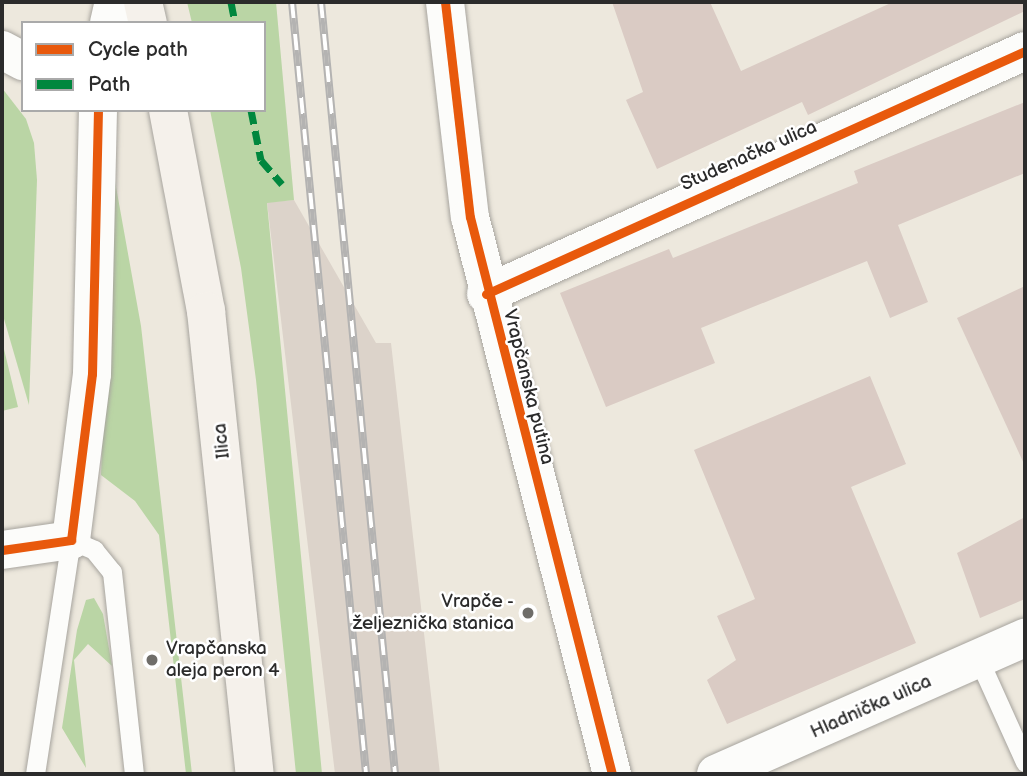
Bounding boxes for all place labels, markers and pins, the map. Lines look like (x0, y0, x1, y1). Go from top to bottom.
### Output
place label: Vrapče - željeznička stanica (353, 591, 514, 635)
marker: Vrapče - željeznička stanica (520, 605, 536, 621)
place label: Vrapčanska aleja peron 4 (166, 638, 280, 682)
marker: Vrapčanska aleja peron 4 (144, 652, 160, 668)

